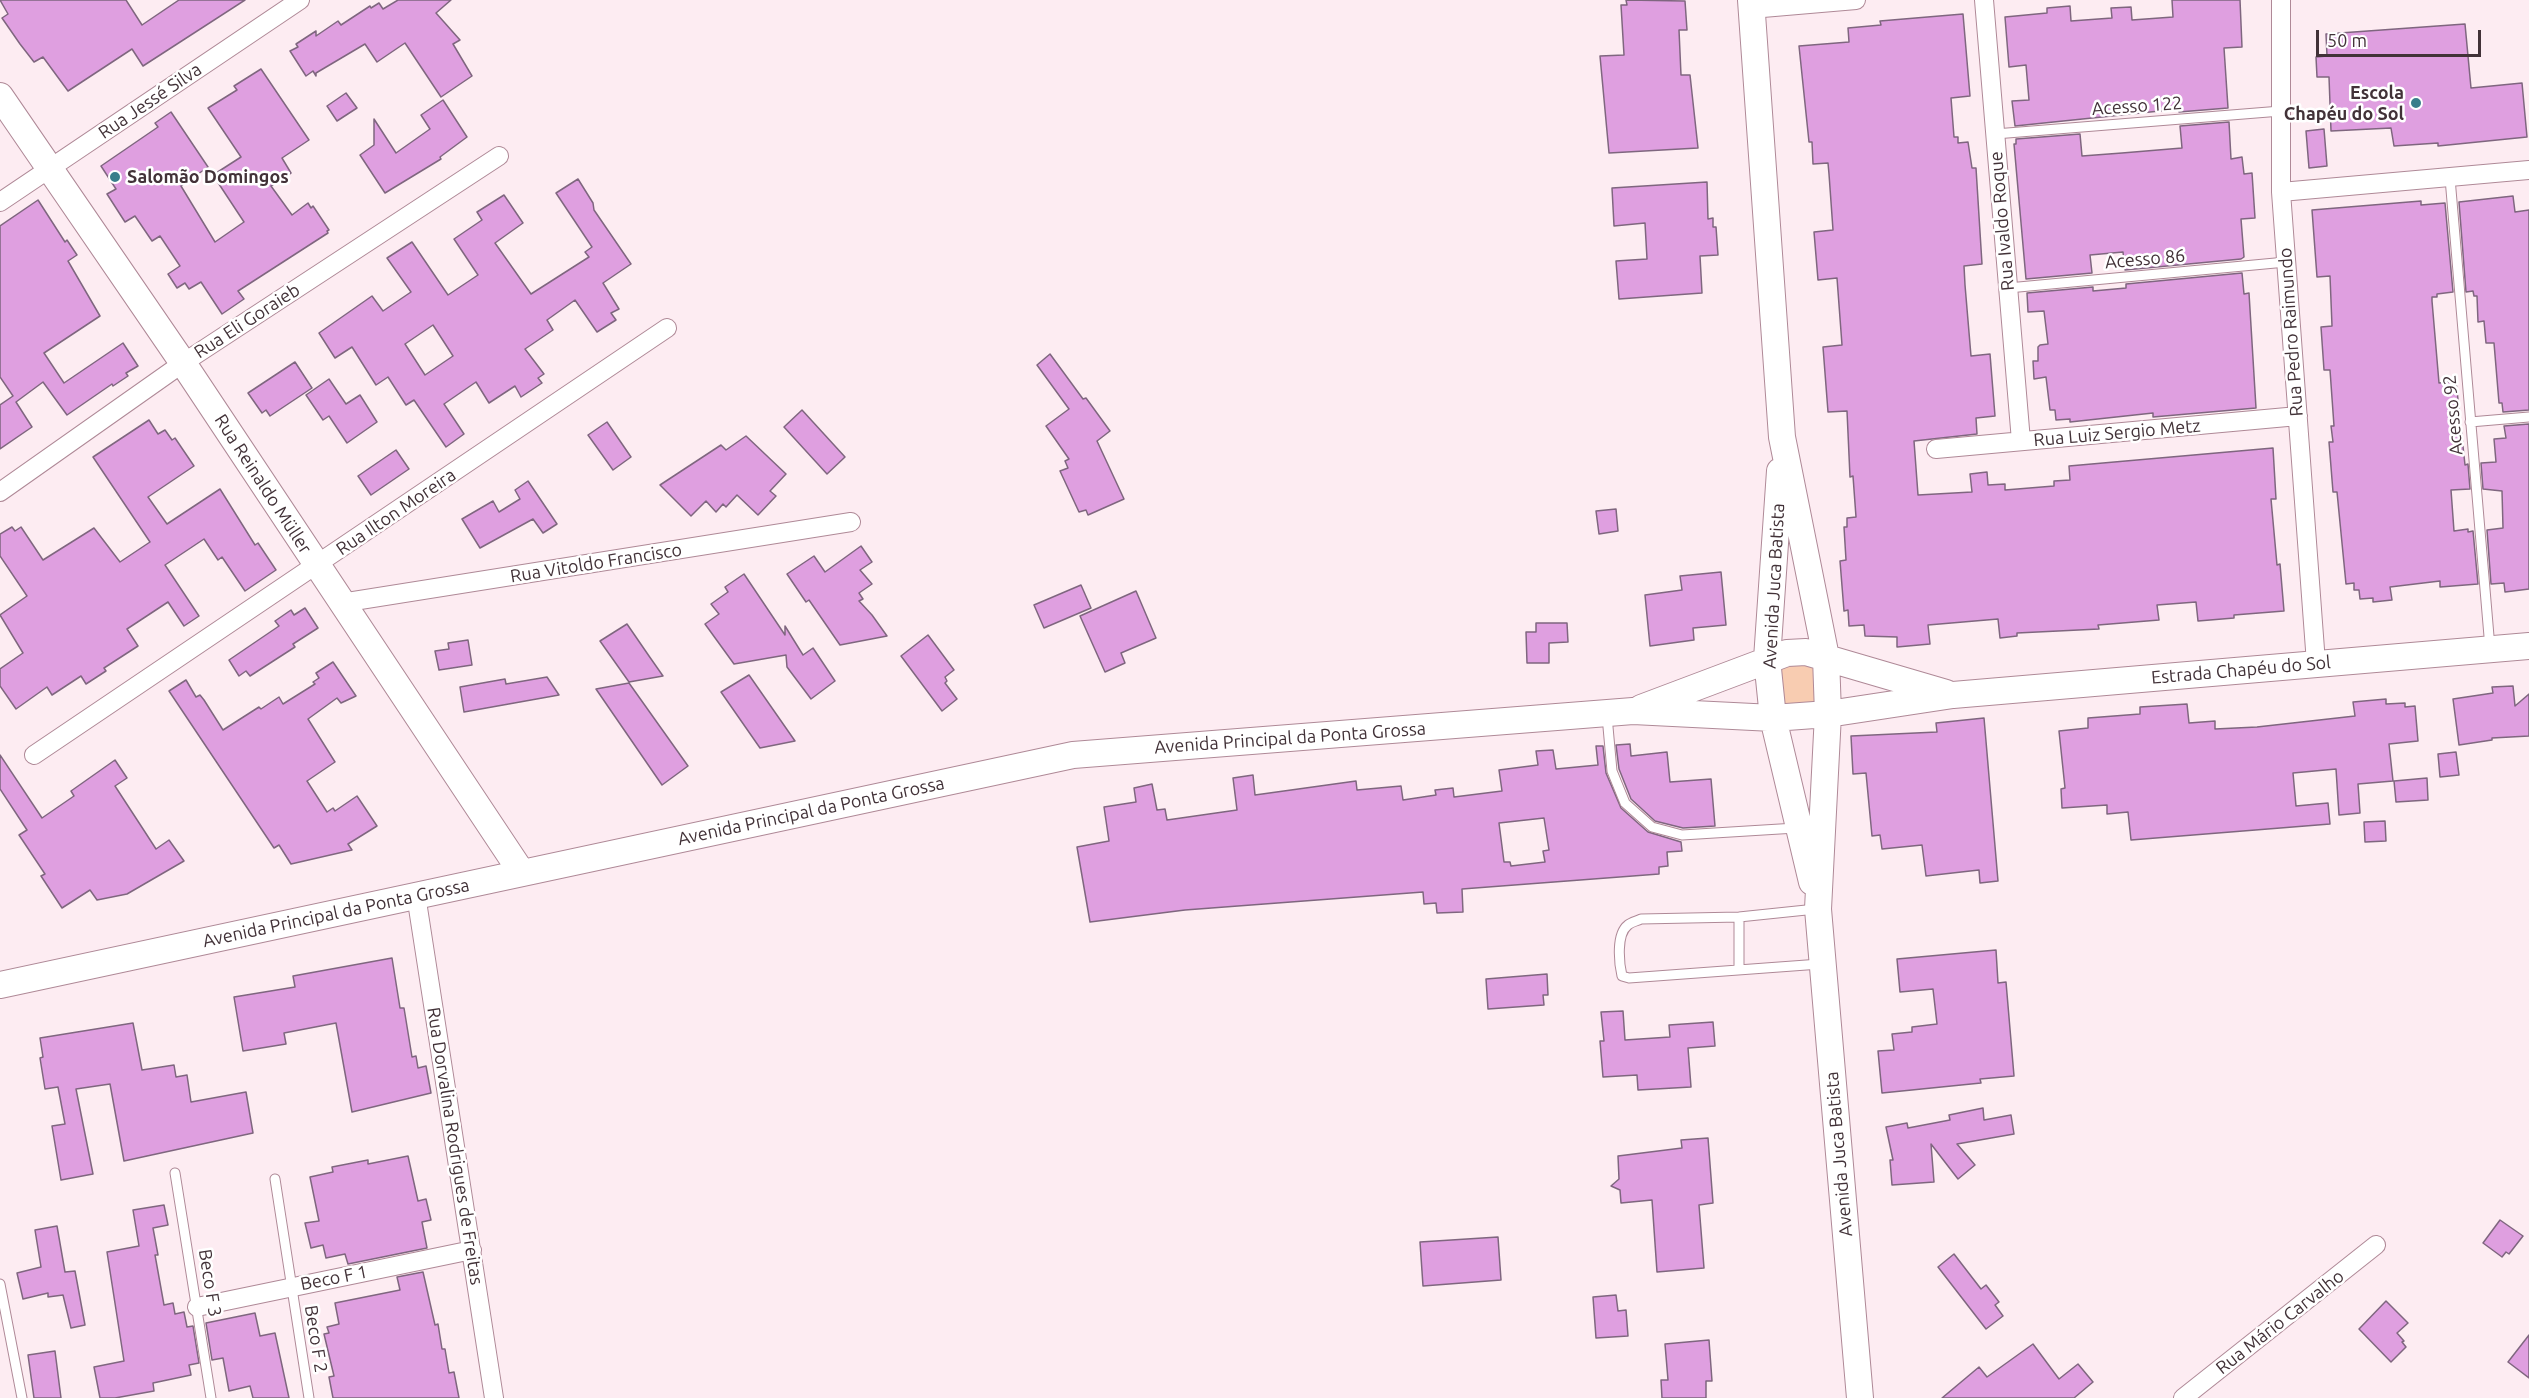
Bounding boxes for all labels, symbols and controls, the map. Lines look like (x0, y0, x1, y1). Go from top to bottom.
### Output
scale bar (2319, 18, 2484, 56)
text: 50 m (2327, 30, 2367, 50)
street label: Rua Jessé Silva (94, 59, 206, 143)
place label: Escola Chapéu do Sol (2284, 82, 2404, 124)
street label: Acesso 122 (2091, 92, 2183, 120)
marker: Escola Chapéu do Sol (2409, 96, 2423, 110)
street label: Rua Ivaldo Roque (1985, 150, 2019, 292)
place label: Salomão Domingos (127, 166, 289, 188)
marker: Salomão Domingos (108, 170, 122, 184)
street label: Acesso 86 (2104, 245, 2186, 273)
street label: Rua Pedro Raimundo (2274, 247, 2308, 417)
street label: Rua Eli Goraieb (190, 279, 304, 363)
street label: Acesso 92 (2439, 374, 2467, 456)
street label: Rua Reinaldo Müller (210, 410, 316, 558)
street label: Rua Luiz Sergio Metz (2033, 415, 2201, 451)
street label: Rua Ilton Moreira (332, 464, 460, 560)
street label: Avenida Juca Batista (1759, 503, 1789, 669)
street label: Rua Vitoldo Francisco (509, 539, 683, 587)
street label: Estrada Chapéu do Sol (2150, 651, 2332, 689)
street label: Avenida Principal da Ponta Grossa (1154, 718, 1426, 758)
street label: Avenida Principal da Ponta Grossa (676, 772, 946, 850)
street label: Avenida Principal da Ponta Grossa (201, 874, 471, 952)
street label: Rua Dorvalina Rodrigues de Freitas (422, 1006, 488, 1286)
street label: Avenida Juca Batista (1821, 1070, 1857, 1238)
street label: Beco F 3 (194, 1248, 226, 1318)
street label: Beco F 1 (299, 1261, 369, 1295)
street label: Rua Mário Carvalho (2212, 1265, 2348, 1379)
street label: Beco F 2 (300, 1304, 332, 1374)

